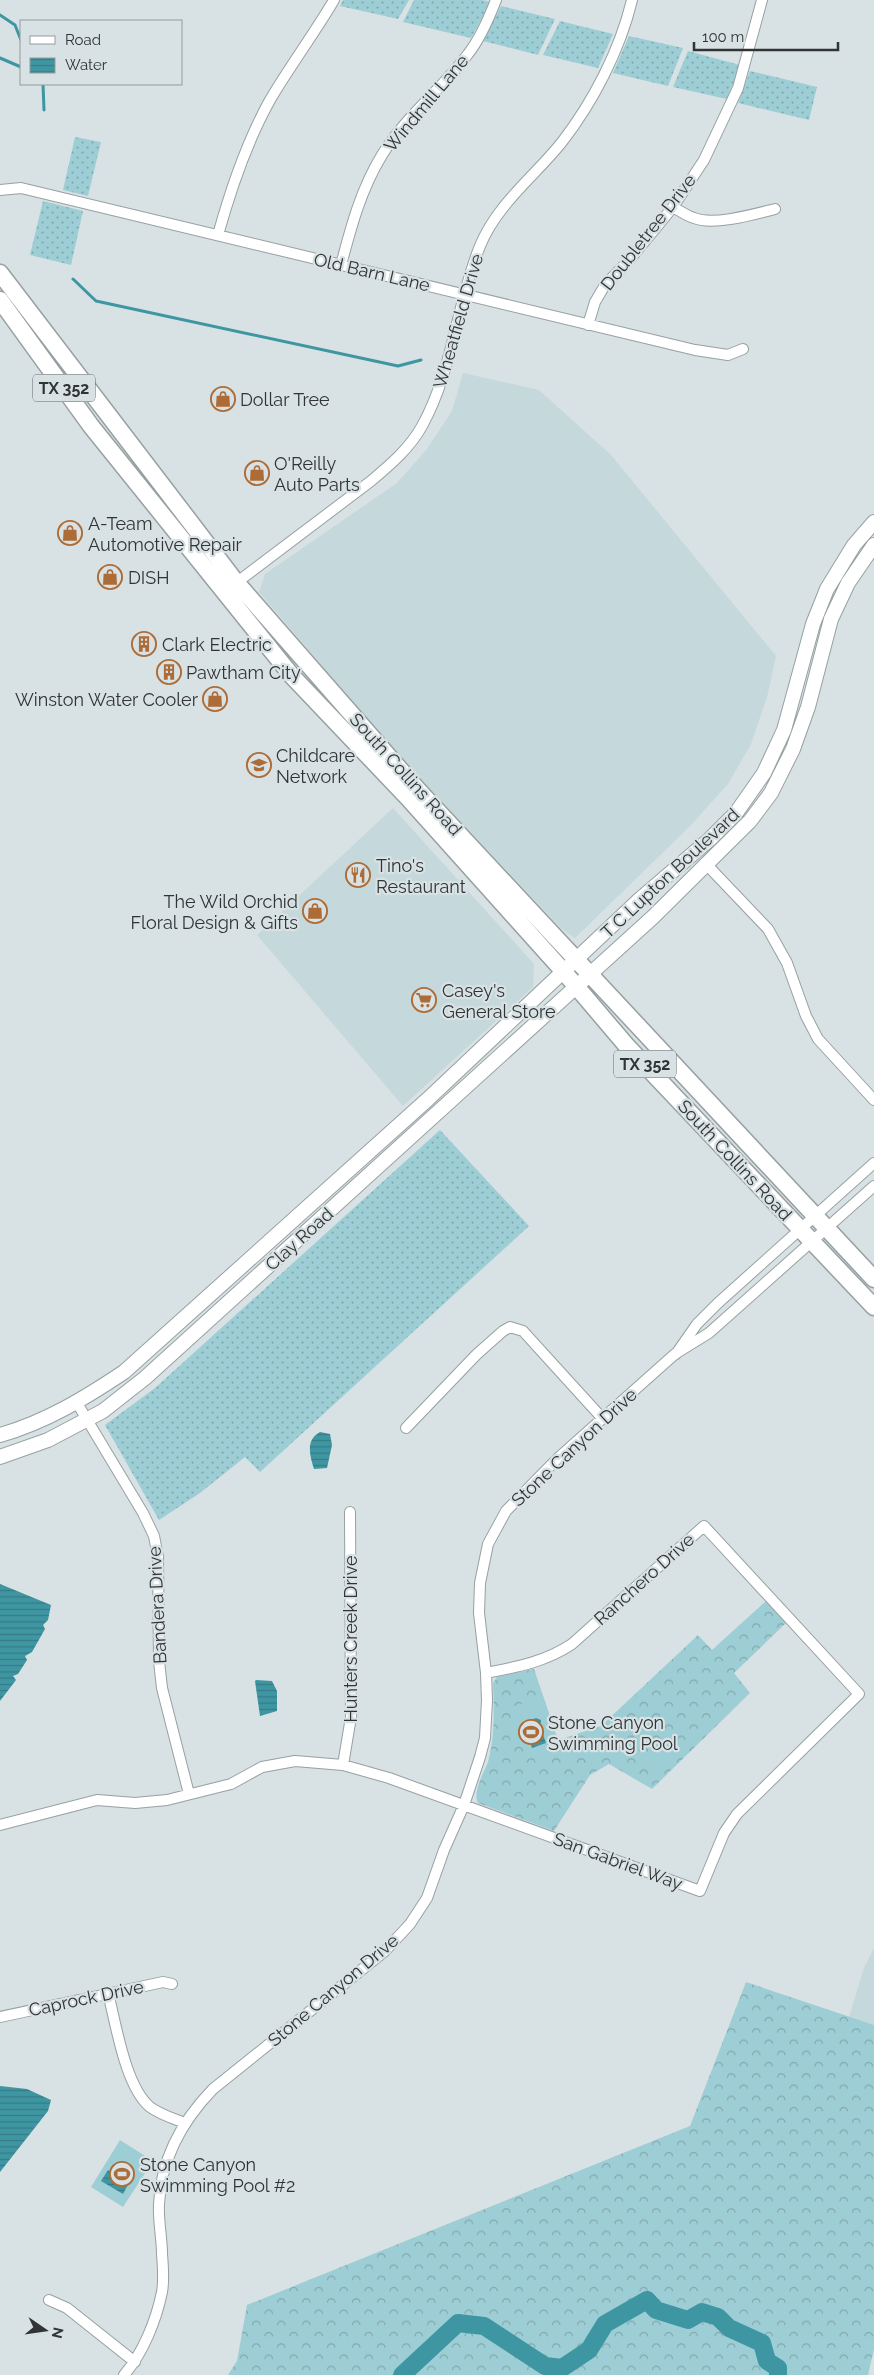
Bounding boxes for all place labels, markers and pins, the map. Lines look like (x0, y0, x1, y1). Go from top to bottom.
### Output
shop icon: Dollar Tree (210, 386, 236, 412)
place label: Dollar Tree (240, 389, 330, 410)
place label: O'Reilly Auto Parts (274, 453, 360, 495)
shop icon: O'Reilly Auto Parts (244, 460, 270, 486)
place label: A-Team Automotive Repair (88, 513, 243, 555)
shop icon: A-Team Automotive Repair (57, 520, 83, 546)
shop icon: DISH (97, 564, 123, 590)
place label: DISH (128, 567, 170, 588)
building icon: Clark Electric (131, 631, 157, 657)
place label: Clark Electric (162, 634, 272, 655)
building icon: Pawtham City (156, 659, 182, 685)
place label: Pawtham City (186, 662, 301, 683)
shop icon: Winston Water Cooler (202, 686, 228, 712)
place label: Winston Water Cooler (15, 689, 199, 710)
place label: Childcare Network (276, 745, 356, 787)
school or university icon: Childcare Network (246, 752, 272, 778)
place label: Tino's Restaurant (376, 855, 466, 897)
restaurant icon: Tino's Restaurant (345, 862, 371, 888)
place label: The Wild Orchid Floral Design & Gifts (130, 891, 298, 933)
shop icon: The Wild Orchid Floral Design & Gifts (302, 898, 328, 924)
place label: Casey's General Store (442, 980, 556, 1022)
supermarket icon: Casey's General Store (411, 987, 437, 1013)
place label: Stone Canyon Swimming Pool (548, 1712, 678, 1754)
sports icon: Stone Canyon Swimming Pool (518, 1719, 544, 1745)
place label: Stone Canyon Swimming Pool #2 (140, 2154, 295, 2196)
sports icon: Stone Canyon Swimming Pool #2 (109, 2161, 135, 2187)

